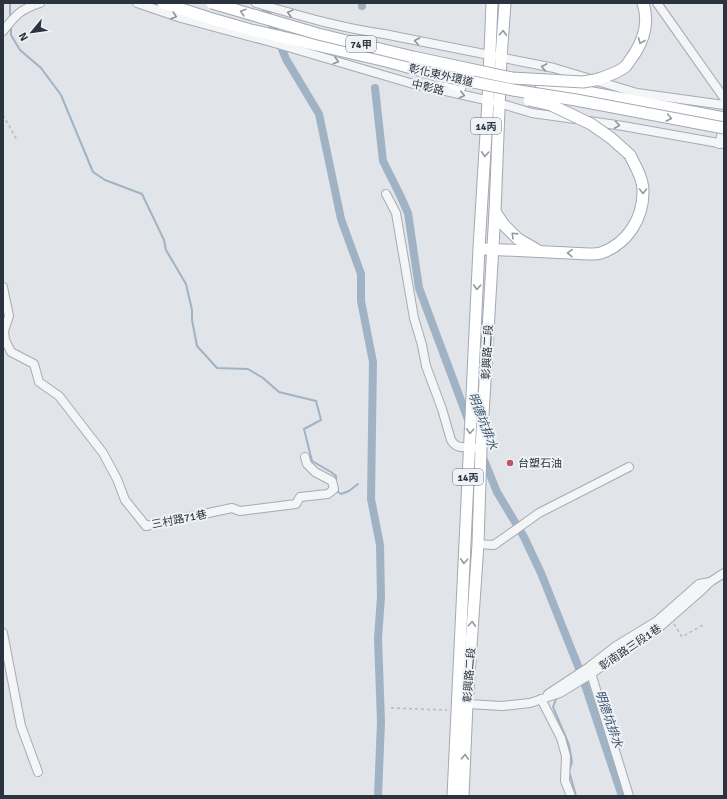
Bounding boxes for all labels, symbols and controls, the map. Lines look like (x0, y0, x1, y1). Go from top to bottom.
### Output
one-way arrow (239, 8, 246, 17)
one-way arrow (287, 9, 294, 18)
one-way arrow (171, 11, 178, 19)
north arrow (12, 12, 52, 52)
text: N (16, 30, 31, 43)
one-way arrow (498, 30, 507, 36)
road number: 74甲 (346, 36, 376, 52)
one-way arrow (414, 37, 420, 46)
one-way arrow (638, 37, 646, 44)
one-way arrow (333, 56, 340, 65)
street label: 彰化東外環道 (407, 62, 475, 89)
one-way arrow (541, 63, 548, 71)
street label: 中彰路 (410, 77, 445, 98)
one-way arrow (459, 90, 465, 98)
one-way arrow (666, 113, 672, 122)
road number: 14丙 (471, 118, 501, 134)
one-way arrow (614, 120, 620, 129)
one-way arrow (480, 151, 489, 157)
one-way arrow (639, 188, 647, 194)
one-way arrow (511, 232, 519, 240)
one-way arrow (567, 249, 573, 258)
one-way arrow (473, 284, 481, 290)
street label: 彰興路二段 (480, 324, 495, 380)
water label: 明德坑排水 (465, 390, 501, 453)
one-way arrow (466, 428, 474, 434)
place label: 台塑石油 (518, 457, 562, 470)
marker: 台塑石油 (505, 458, 515, 468)
road number: 14丙 (453, 469, 483, 485)
street label: 三村路71巷 (150, 508, 208, 531)
one-way arrow (460, 558, 468, 564)
one-way arrow (468, 621, 477, 627)
street label: 彰南路三段1巷 (597, 622, 664, 673)
street label: 彰興路二段 (461, 647, 478, 703)
water label: 明德坑排水 (592, 688, 626, 751)
one-way arrow (461, 754, 469, 760)

